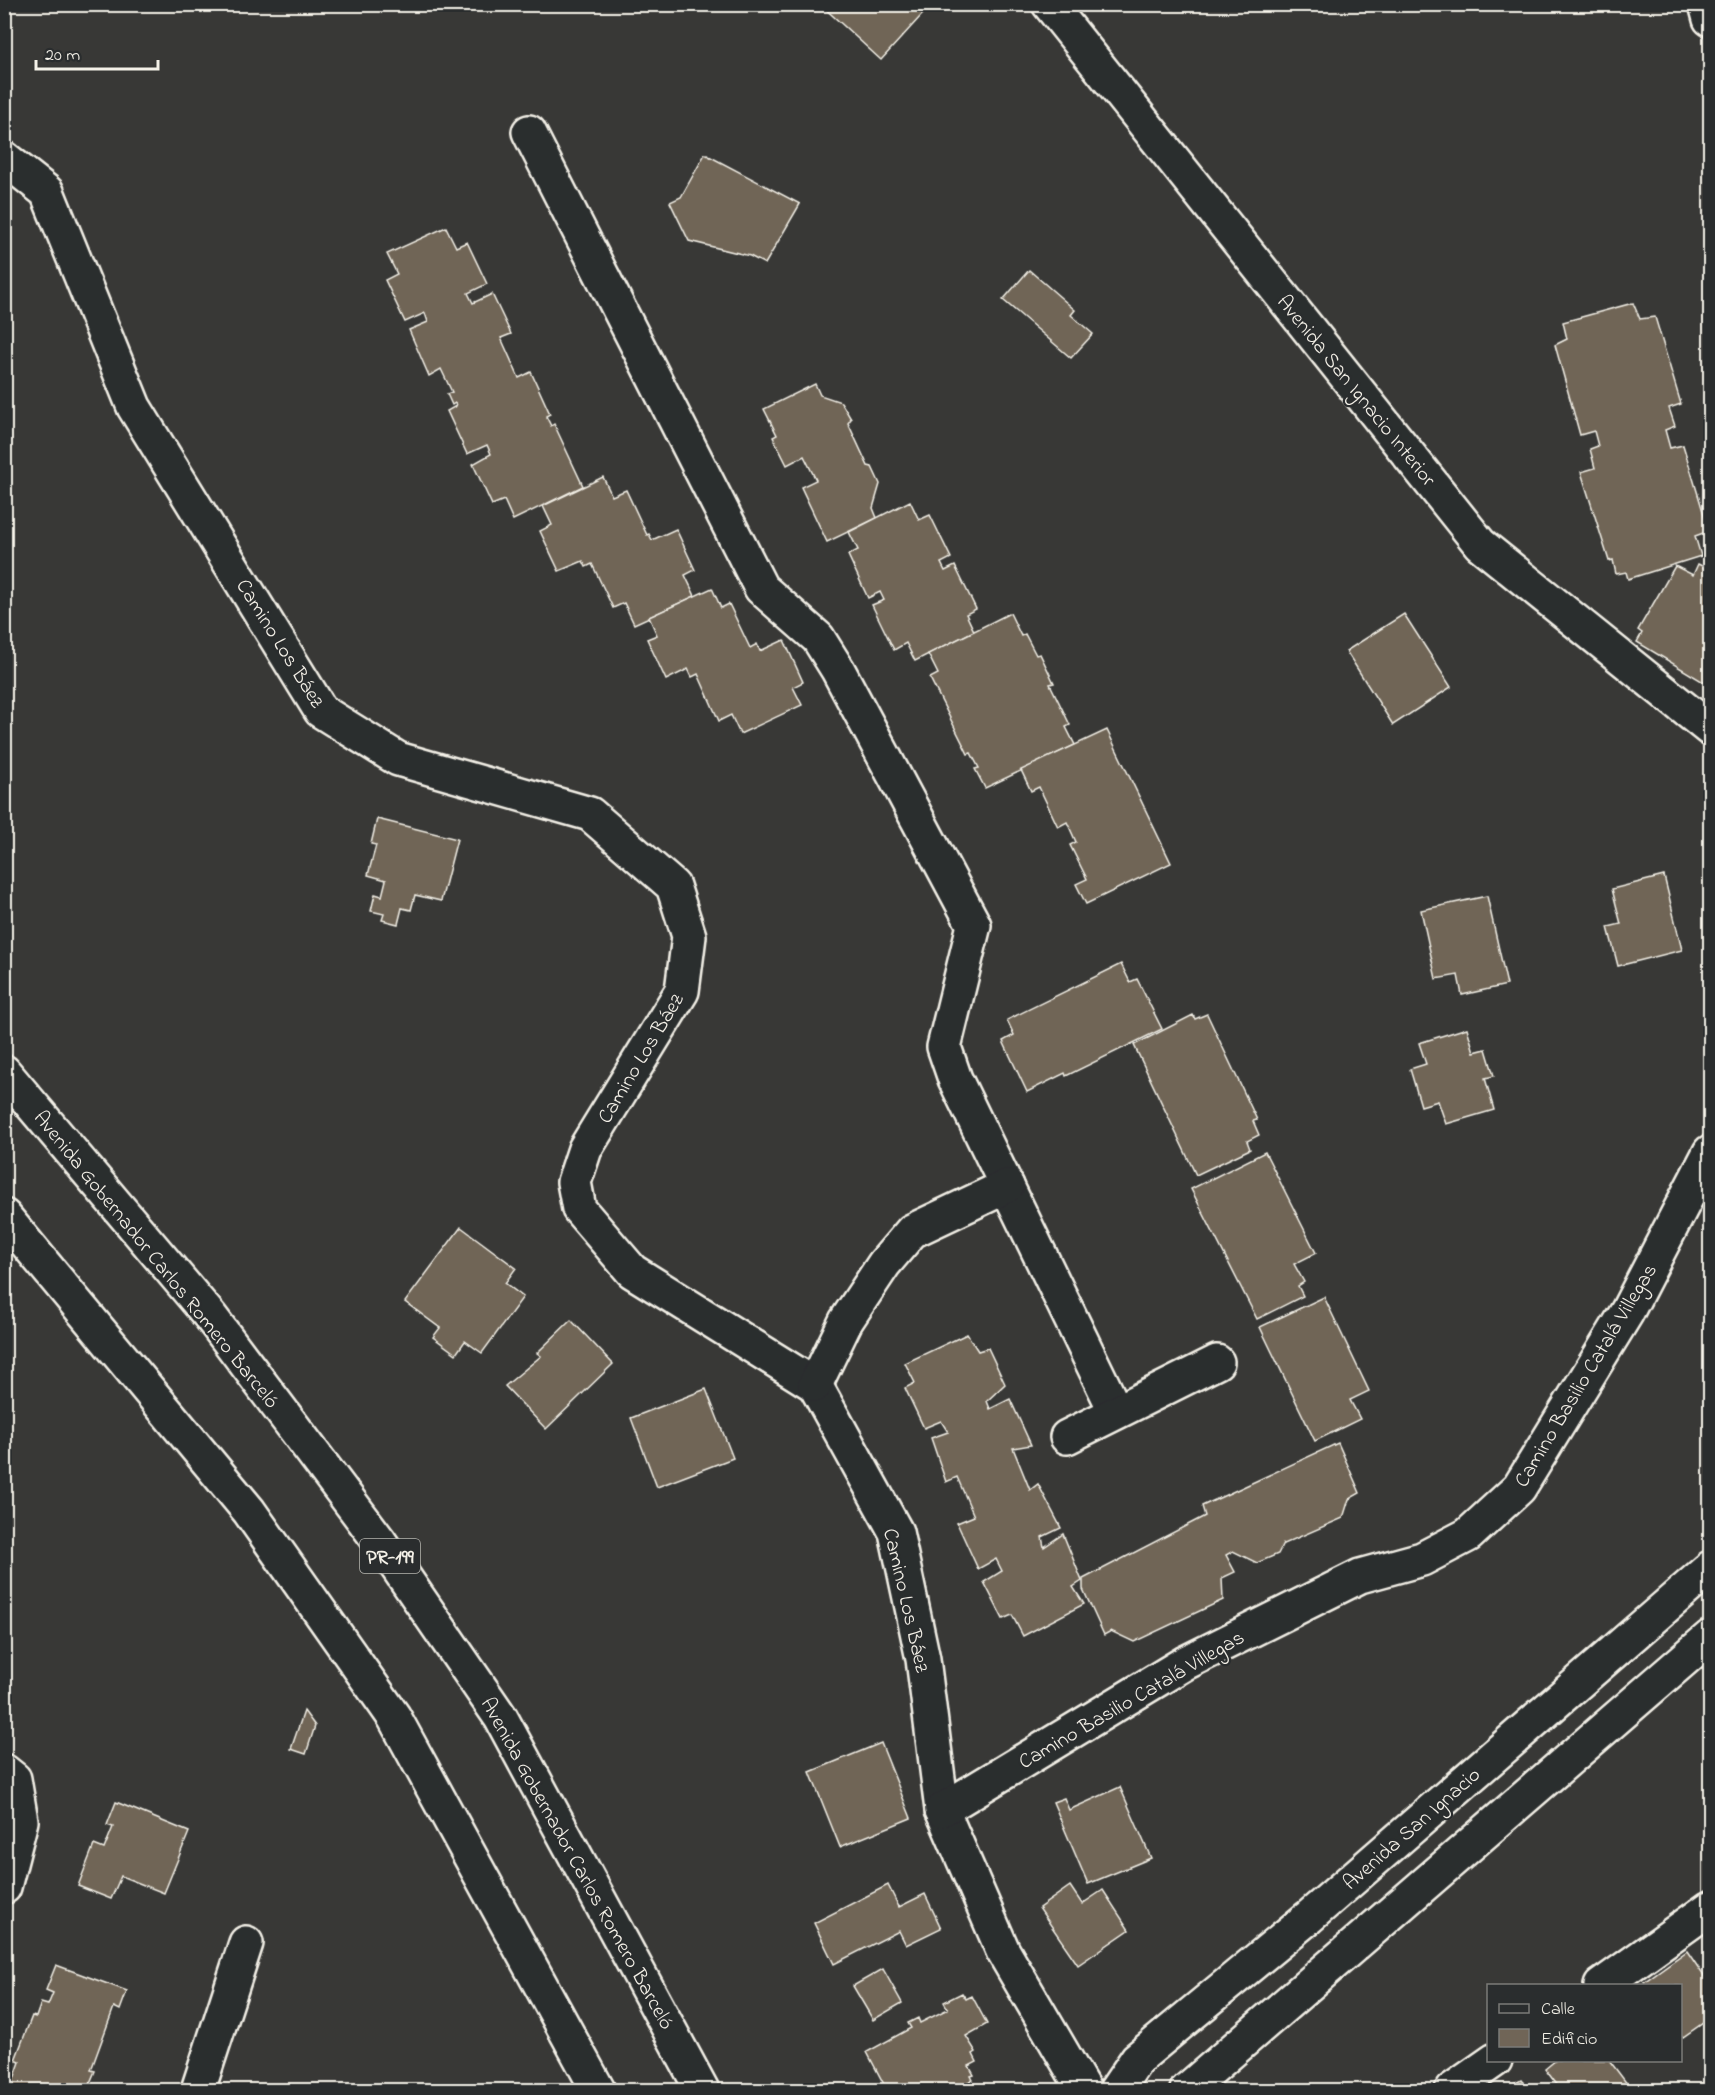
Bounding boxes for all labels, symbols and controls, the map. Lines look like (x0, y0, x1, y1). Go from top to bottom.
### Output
scale bar (36, 33, 158, 71)
text: 20 m (45, 43, 80, 69)
street label: Avenida San Ignacio Interior (1267, 289, 1443, 495)
street label: Camino Los Báez (228, 574, 331, 715)
street label: Camino Los Báez (591, 988, 693, 1130)
street label: Avenida Gobernador Carlos Romero Barceló (25, 1105, 285, 1416)
street label: Camino Basilio Catalá Villegas (1508, 1259, 1667, 1495)
street label: Camino Los Báez (874, 1525, 936, 1676)
road number: PR-199 (360, 1539, 420, 1573)
street label: Camino Basilio Catalá Villegas (1014, 1624, 1251, 1780)
street label: Avenida Gobernador Carlos Romero Barceló (472, 1692, 681, 2036)
street label: Avenida San Ignacio (1337, 1761, 1489, 1899)
legend (1487, 1984, 1682, 2062)
text: Calle (1541, 1997, 1576, 2023)
text: Edificio (1541, 2027, 1597, 2053)

